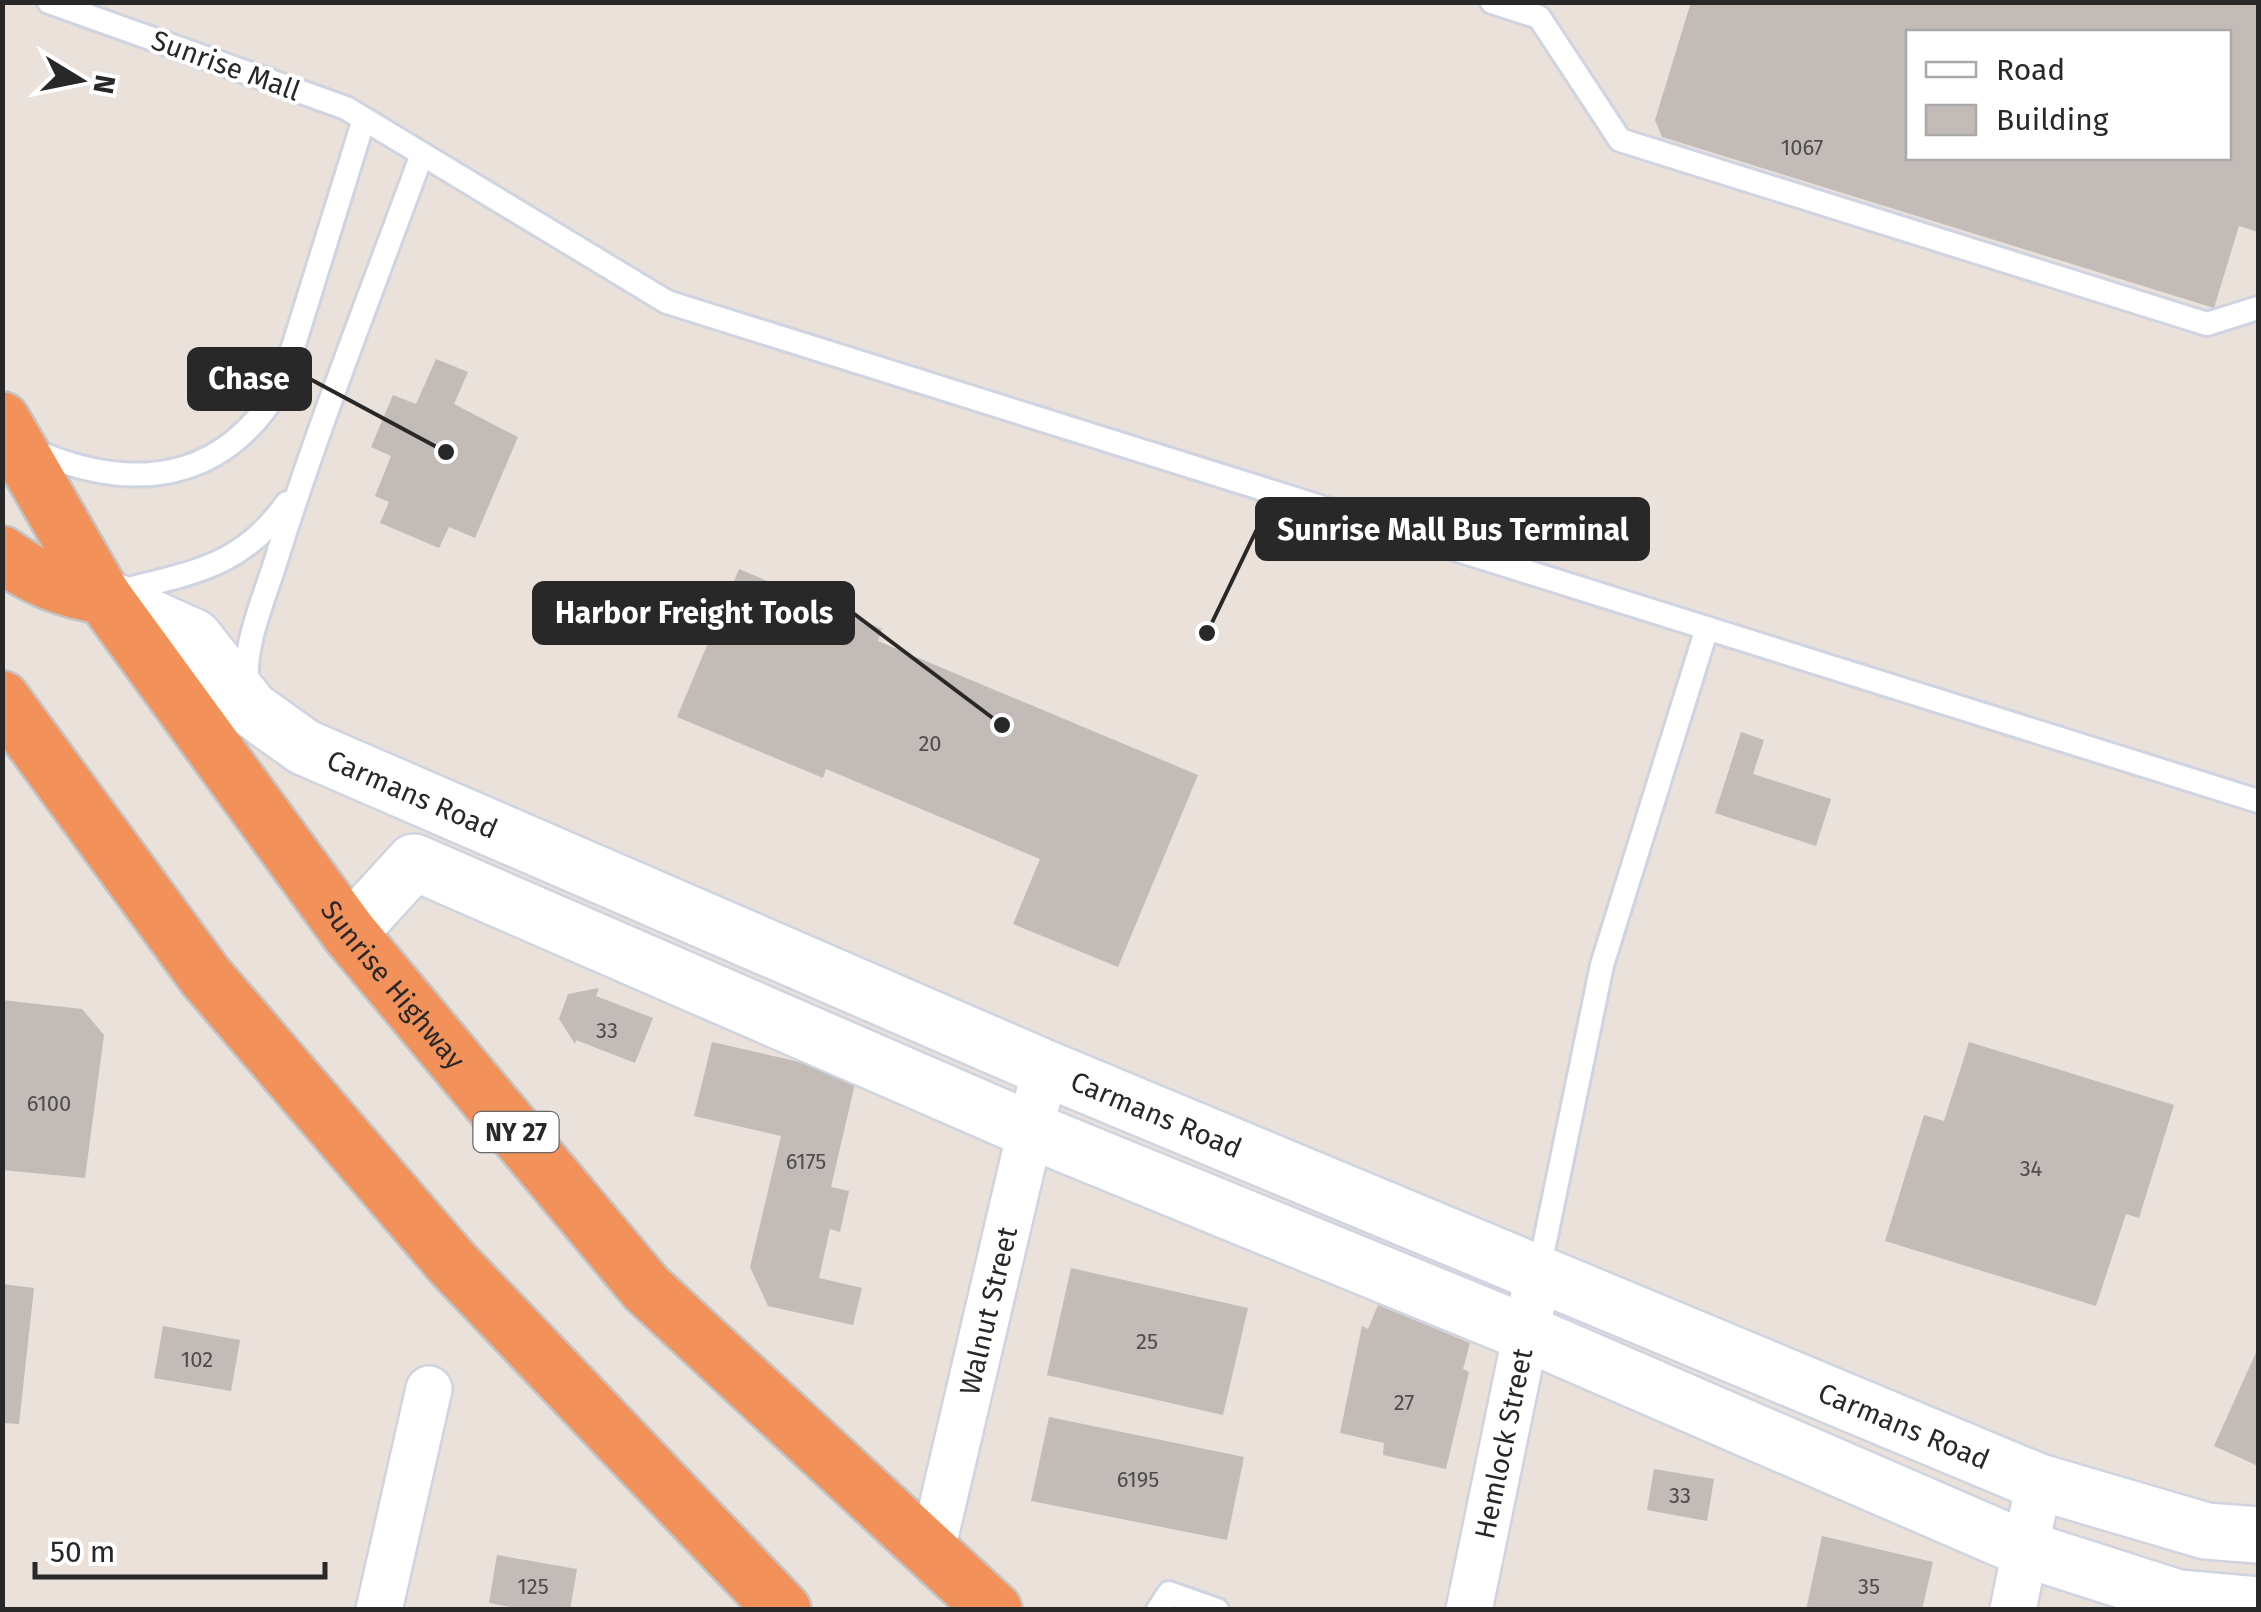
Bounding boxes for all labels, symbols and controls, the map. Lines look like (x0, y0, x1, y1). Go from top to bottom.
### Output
street label: Sunrise Mall (147, 23, 305, 108)
north arrow (30, 30, 130, 130)
legend (1906, 30, 2231, 160)
text: Road (1996, 52, 2065, 88)
text: N (86, 72, 122, 96)
text: Building (1996, 102, 2109, 138)
house number: 1067 (1781, 134, 1824, 161)
callout: Chase (189, 349, 310, 409)
text: Chase (208, 361, 290, 397)
callout: Sunrise Mall Bus Terminal (1257, 499, 1648, 559)
text: Sunrise Mall Bus Terminal (1277, 512, 1629, 548)
callout: Harbor Freight Tools (534, 583, 853, 643)
text: Harbor Freight Tools (555, 595, 833, 631)
house number: 20 (918, 730, 942, 757)
street label: Carmans Road (322, 743, 502, 846)
street label: Sunrise Highway (314, 894, 472, 1076)
house number: 33 (596, 1017, 618, 1044)
street label: Carmans Road (1066, 1065, 1247, 1165)
house number: 6100 (27, 1090, 71, 1117)
road number: NY 27 (474, 1112, 558, 1152)
house number: 6175 (786, 1148, 826, 1175)
house number: 34 (2020, 1155, 2043, 1182)
street label: Walnut Street (953, 1223, 1024, 1398)
house number: 25 (1136, 1328, 1158, 1355)
street label: Hemlock Street (1468, 1344, 1540, 1542)
house number: 102 (181, 1346, 213, 1373)
street label: Carmans Road (1813, 1376, 1994, 1477)
house number: 27 (1394, 1389, 1414, 1416)
house number: 6195 (1117, 1466, 1159, 1493)
house number: 33 (1669, 1482, 1691, 1509)
scale bar (35, 1517, 325, 1579)
text: 50 m (50, 1534, 115, 1570)
house number: 125 (517, 1573, 549, 1600)
house number: 35 (1858, 1573, 1880, 1600)

